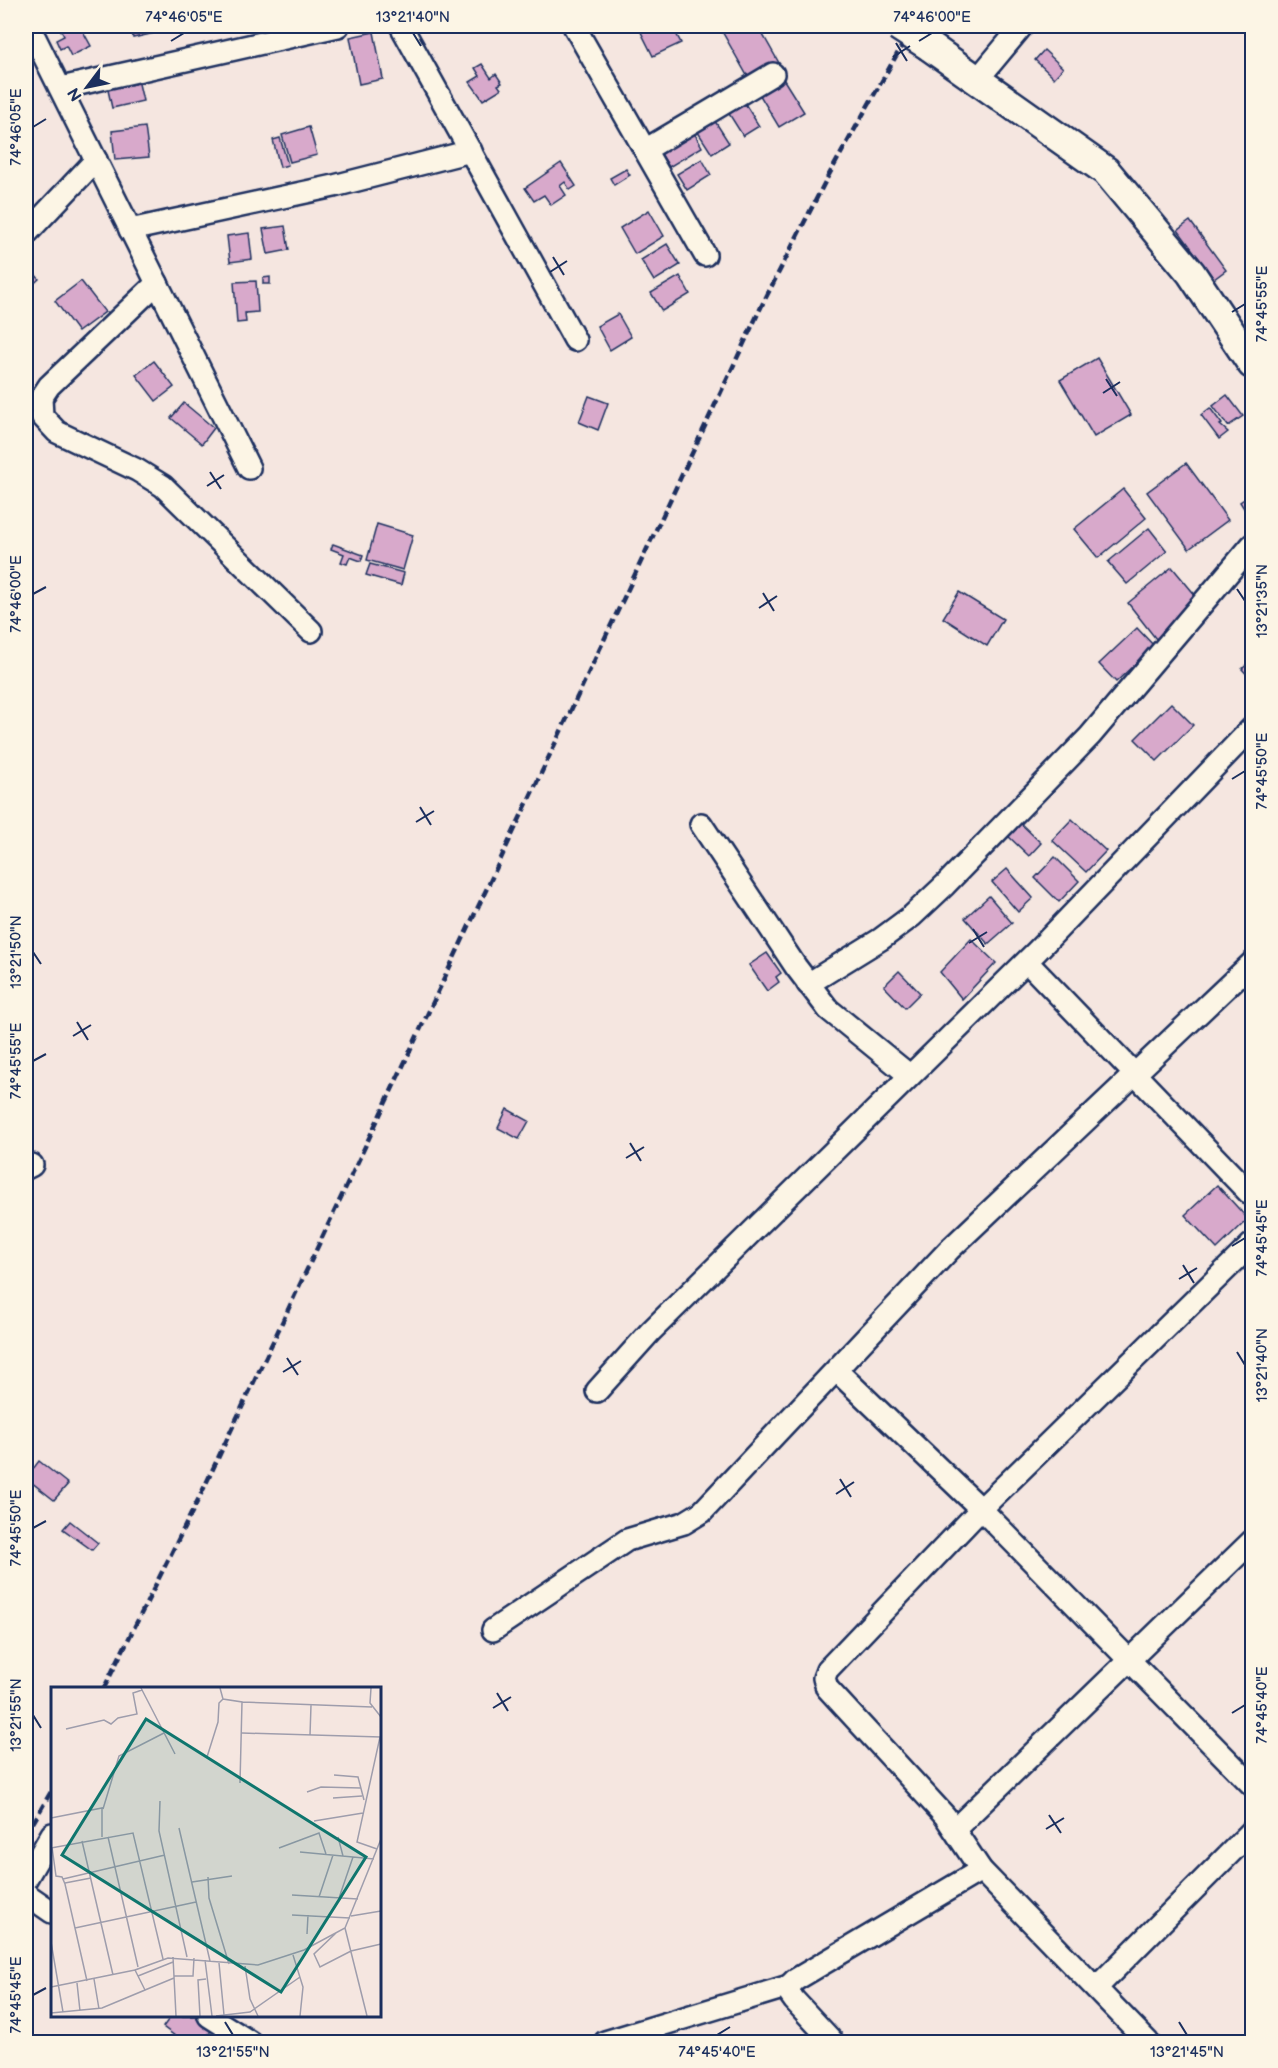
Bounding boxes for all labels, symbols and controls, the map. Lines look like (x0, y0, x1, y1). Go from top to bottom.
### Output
text: 74°46'05"E (145, 8, 223, 27)
text: 13°21'40"N (376, 8, 450, 27)
text: 74°46'00"E (893, 8, 971, 27)
north arrow (57, 57, 117, 117)
text: N (64, 84, 87, 104)
text: 74°46'05"E (7, 88, 26, 166)
text: 74°45'55"E (1253, 266, 1272, 342)
text: 74°46'00"E (7, 555, 26, 633)
text: 13°21'35"N (1253, 564, 1272, 638)
text: 74°45'50"E (1253, 732, 1272, 809)
text: 13°21'50"N (7, 915, 26, 989)
text: 74°45'55"E (7, 1023, 26, 1099)
text: 74°45'45"E (1253, 1199, 1272, 1277)
text: 13°21'40"N (1253, 1328, 1272, 1402)
text: 74°45'50"E (7, 1489, 26, 1566)
text: 74°45'40"E (1253, 1666, 1272, 1744)
text: 13°21'55"N (7, 1678, 26, 1752)
inset map (51, 1687, 381, 2017)
text: 74°45'45"E (7, 1956, 26, 2034)
text: 13°21'55"N (196, 2043, 270, 2062)
text: 74°45'40"E (678, 2043, 756, 2062)
text: 13°21'45"N (1150, 2043, 1224, 2062)

